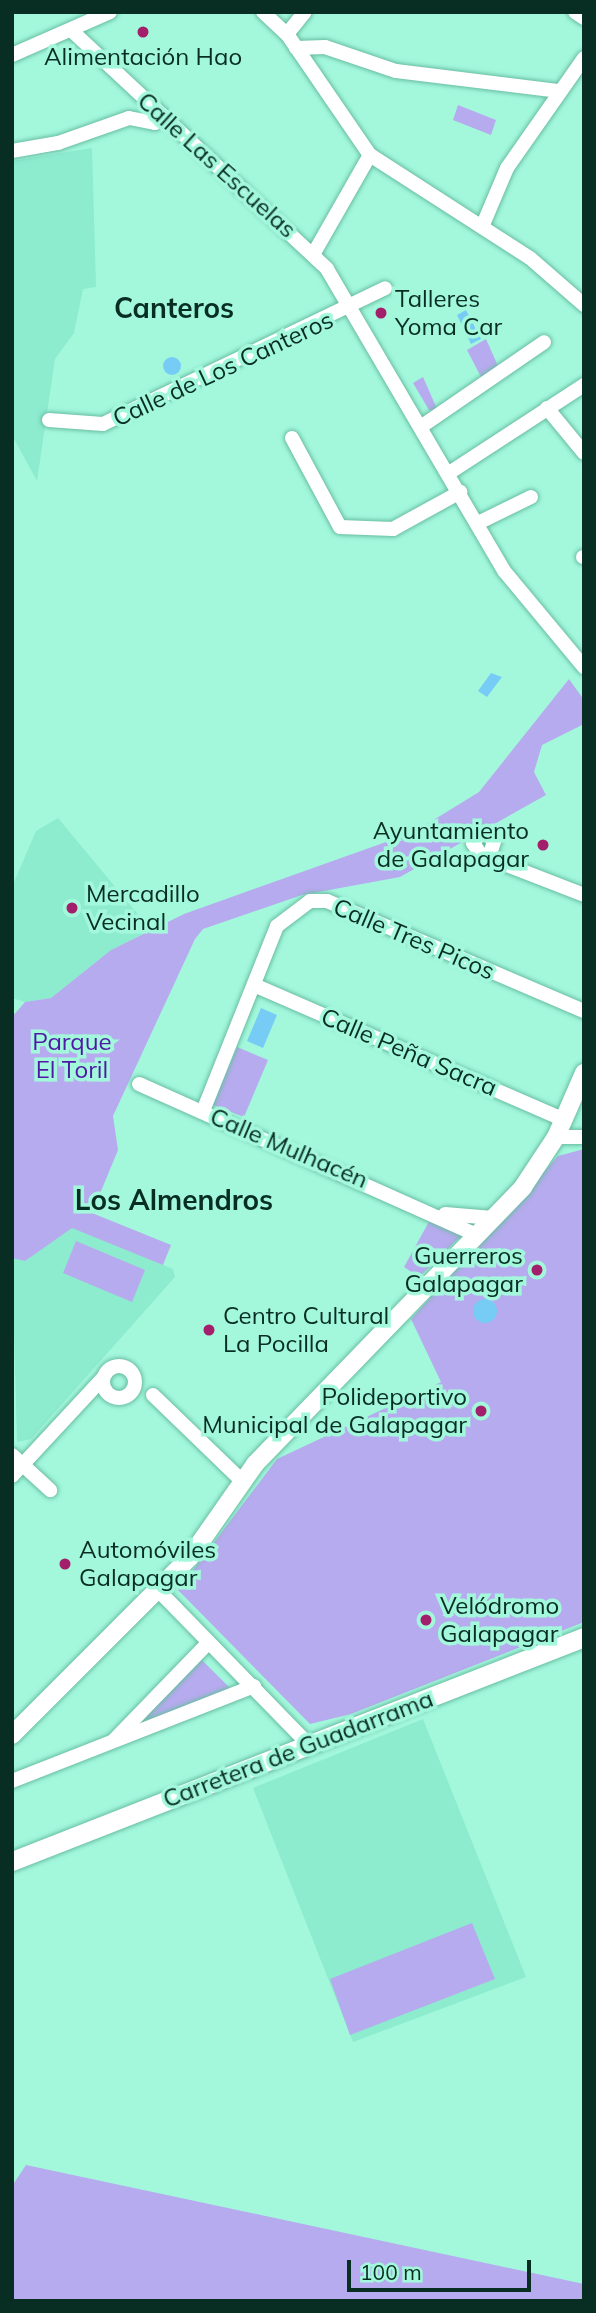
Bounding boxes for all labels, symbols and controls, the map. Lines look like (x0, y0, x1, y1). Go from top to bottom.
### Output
marker: Alimentación Hao (135, 24, 151, 40)
place label: Alimentación Hao (44, 43, 242, 71)
street label: Calle Las Escuelas (132, 86, 302, 244)
place label: Talleres Yoma Car (395, 285, 502, 341)
district label: Canteros (114, 291, 234, 325)
street label: Calle de Los Canteros (108, 305, 338, 433)
marker: Talleres Yoma Car (373, 305, 389, 321)
place label: Ayuntamiento de Galapagar (373, 817, 529, 873)
marker: Ayuntamiento de Galapagar (535, 837, 551, 853)
place label: Mercadillo Vecinal (86, 880, 200, 936)
street label: Calle Tres Picos (329, 892, 499, 986)
marker: Mercadillo Vecinal (64, 900, 80, 916)
street label: Calle Peña Sacra (317, 1002, 501, 1102)
park label: Parque El Toril (32, 1028, 112, 1084)
street label: Calle Mulhacén (206, 1102, 372, 1194)
district label: Los Almendros (75, 1183, 273, 1217)
place label: Guerreros Galapagar (405, 1242, 523, 1298)
marker: Guerreros Galapagar (529, 1262, 545, 1278)
place label: Centro Cultural La Pocilla (223, 1302, 389, 1358)
marker: Centro Cultural La Pocilla (201, 1322, 217, 1338)
place label: Polideportivo Municipal de Galapagar (202, 1383, 467, 1439)
marker: Polideportivo Municipal de Galapagar (473, 1403, 489, 1419)
place label: Automóviles Galapagar (79, 1536, 216, 1592)
marker: Automóviles Galapagar (57, 1556, 73, 1572)
place label: Velódromo Galapagar (440, 1592, 559, 1648)
marker: Velódromo Galapagar (418, 1612, 434, 1628)
street label: Carretera de Guadarrama (159, 1684, 437, 1814)
scale bar (351, 2246, 535, 2290)
text: 100 m (360, 2259, 422, 2285)

